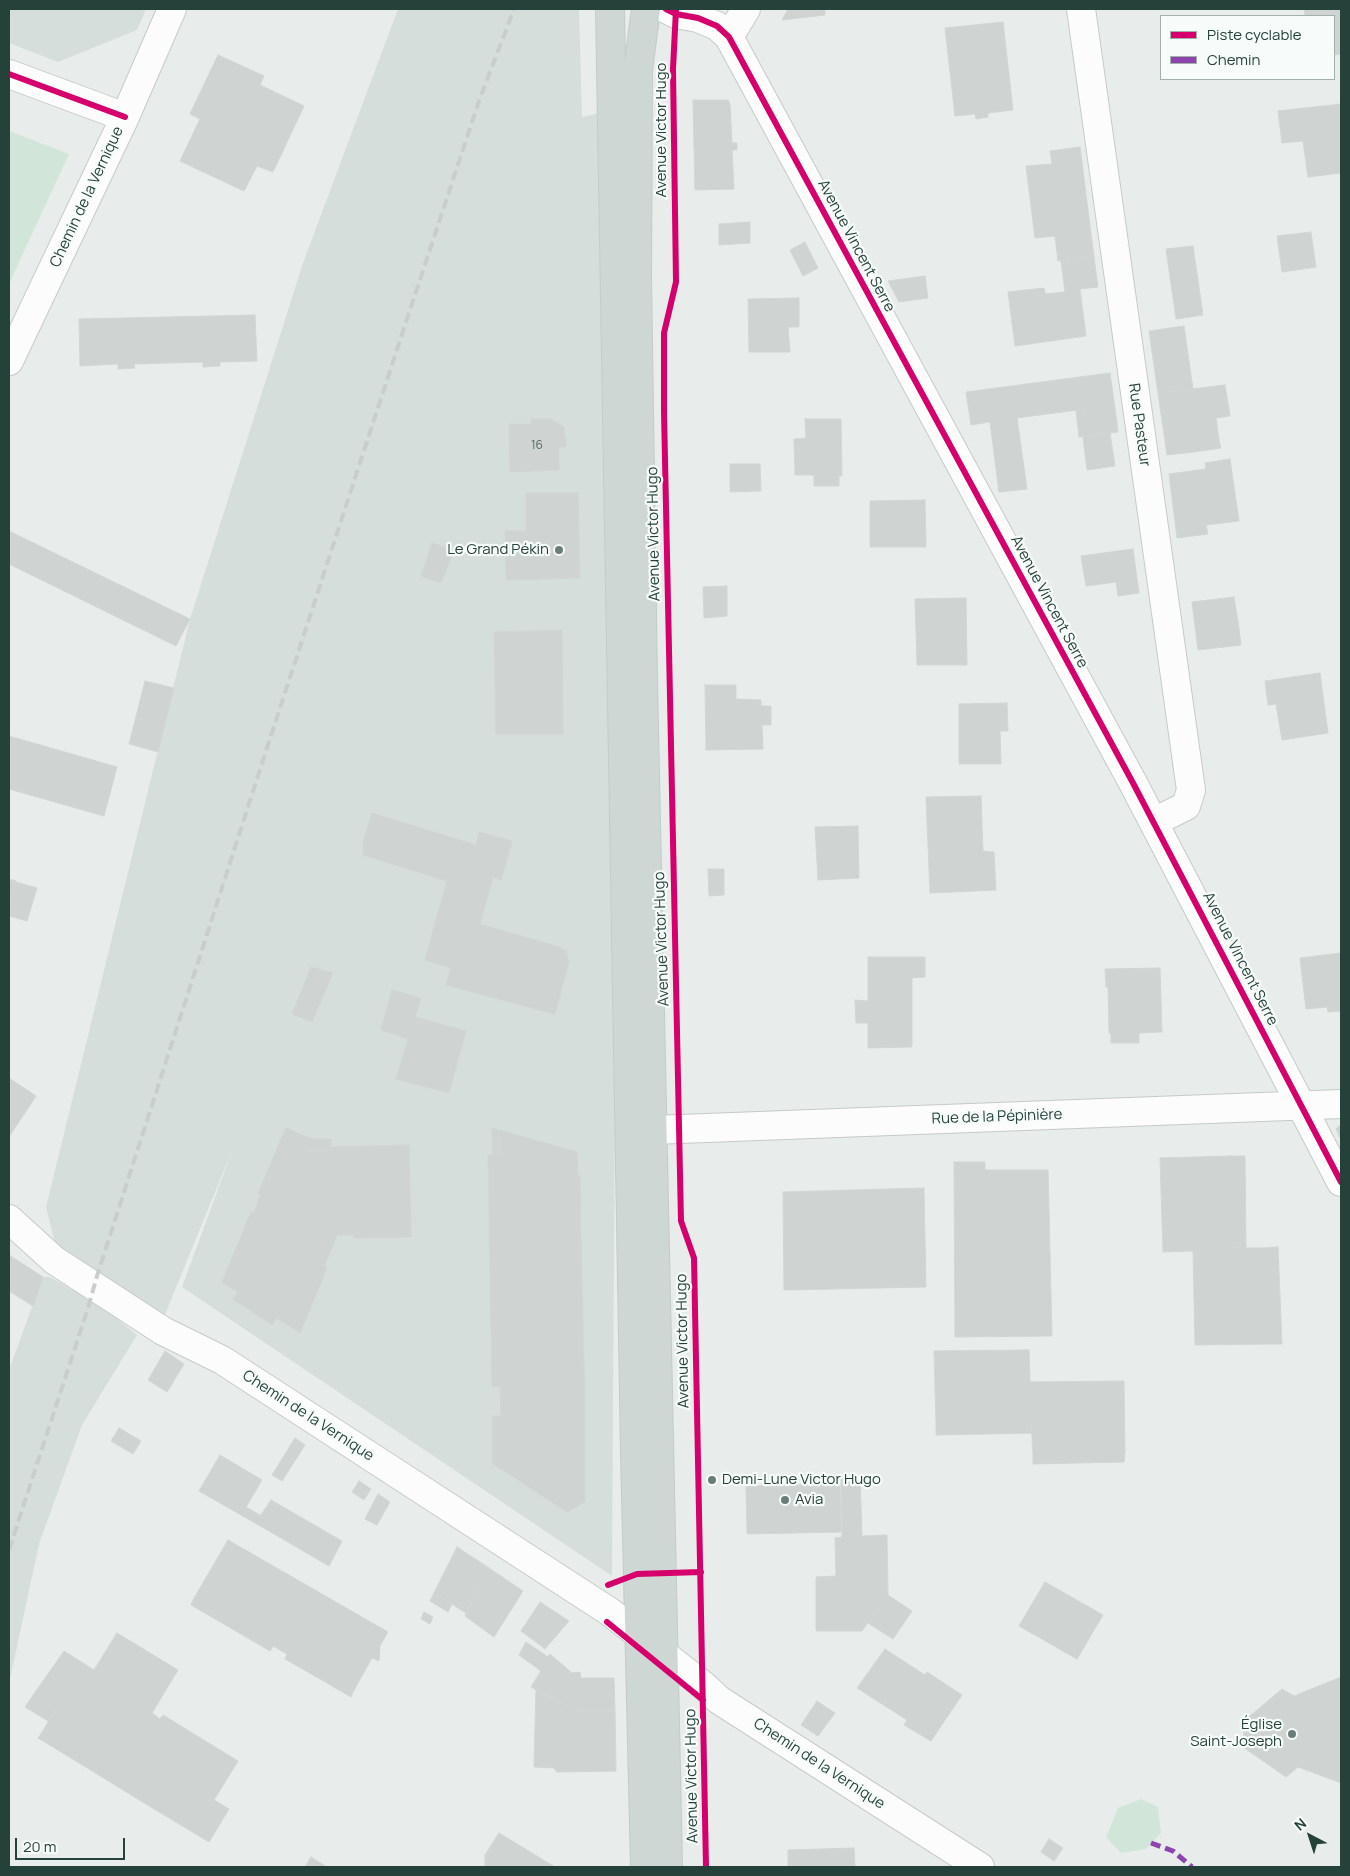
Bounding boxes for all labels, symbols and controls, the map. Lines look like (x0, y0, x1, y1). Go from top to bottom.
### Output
legend (1160, 15, 1335, 80)
text: Piste cyclable (1207, 24, 1302, 45)
text: Chemin (1207, 49, 1260, 70)
street label: Avenue Victor Hugo (653, 63, 671, 197)
street label: Chemin de la Vernique (46, 124, 128, 270)
street label: Avenue Vincent Serre (813, 177, 899, 315)
street label: Rue Pasteur (1124, 382, 1154, 468)
house number: 16 (531, 439, 543, 453)
street label: Avenue Victor Hugo (644, 466, 664, 602)
street label: Avenue Vincent Serre (1006, 533, 1092, 671)
place label: Le Grand Pékin (447, 541, 549, 559)
marker: Le Grand Pékin (553, 544, 565, 556)
street label: Avenue Victor Hugo (651, 871, 673, 1007)
street label: Avenue Vincent Serre (1199, 889, 1281, 1029)
street label: Rue de la Pépinière (931, 1106, 1063, 1128)
street label: Avenue Victor Hugo (673, 1273, 693, 1409)
street label: Chemin de la Vernique (239, 1367, 377, 1465)
place label: Demi-Lune Victor Hugo (722, 1471, 881, 1489)
marker: Demi-Lune Victor Hugo (706, 1474, 718, 1486)
place label: Avia (795, 1491, 823, 1509)
marker: Avia (779, 1494, 791, 1506)
street label: Avenue Victor Hugo (682, 1708, 702, 1844)
street label: Chemin de la Vernique (750, 1715, 888, 1813)
place label: Église Saint-Joseph (1190, 1716, 1282, 1751)
marker: Église Saint-Joseph (1286, 1728, 1298, 1740)
north arrow (1285, 1811, 1335, 1861)
text: N (1290, 1814, 1310, 1835)
scale bar (18, 1828, 128, 1860)
text: 20 m (23, 1836, 56, 1857)

